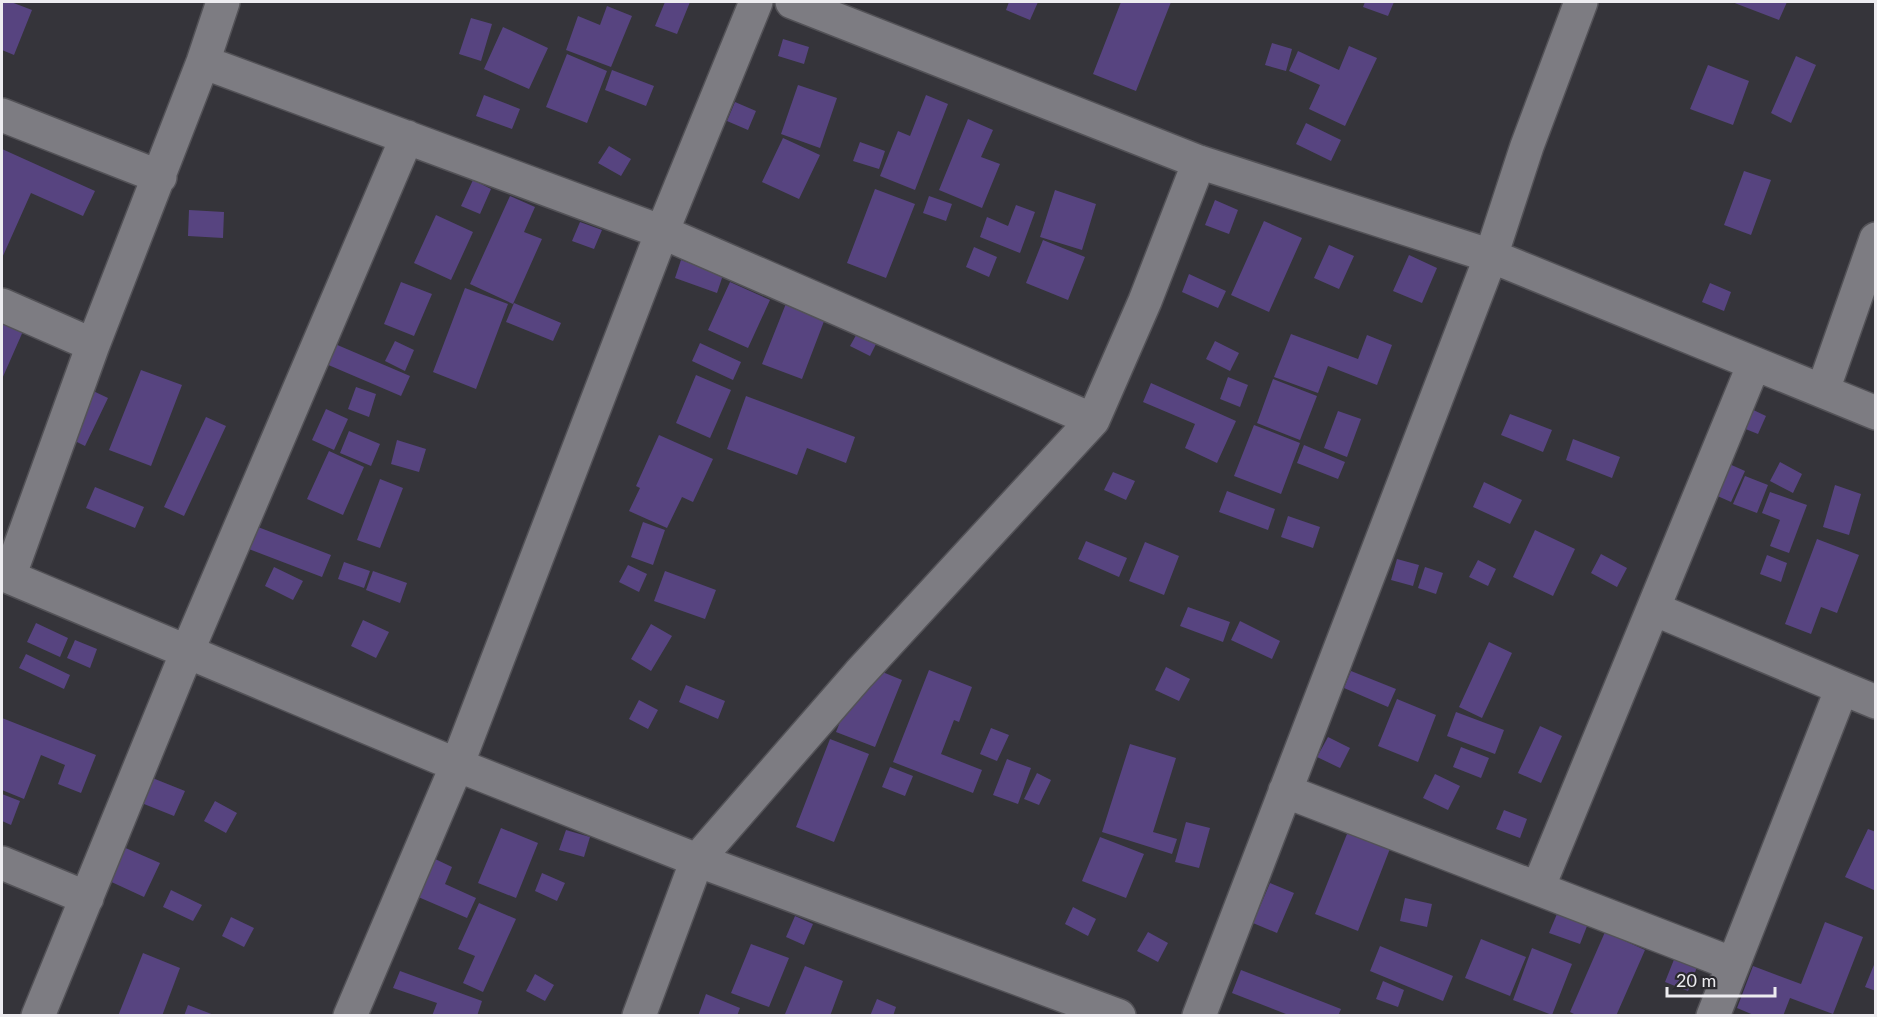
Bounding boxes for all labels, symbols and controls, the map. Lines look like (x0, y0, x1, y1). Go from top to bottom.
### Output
scale bar (1667, 960, 1775, 998)
text: 20 m (1676, 969, 1716, 991)

